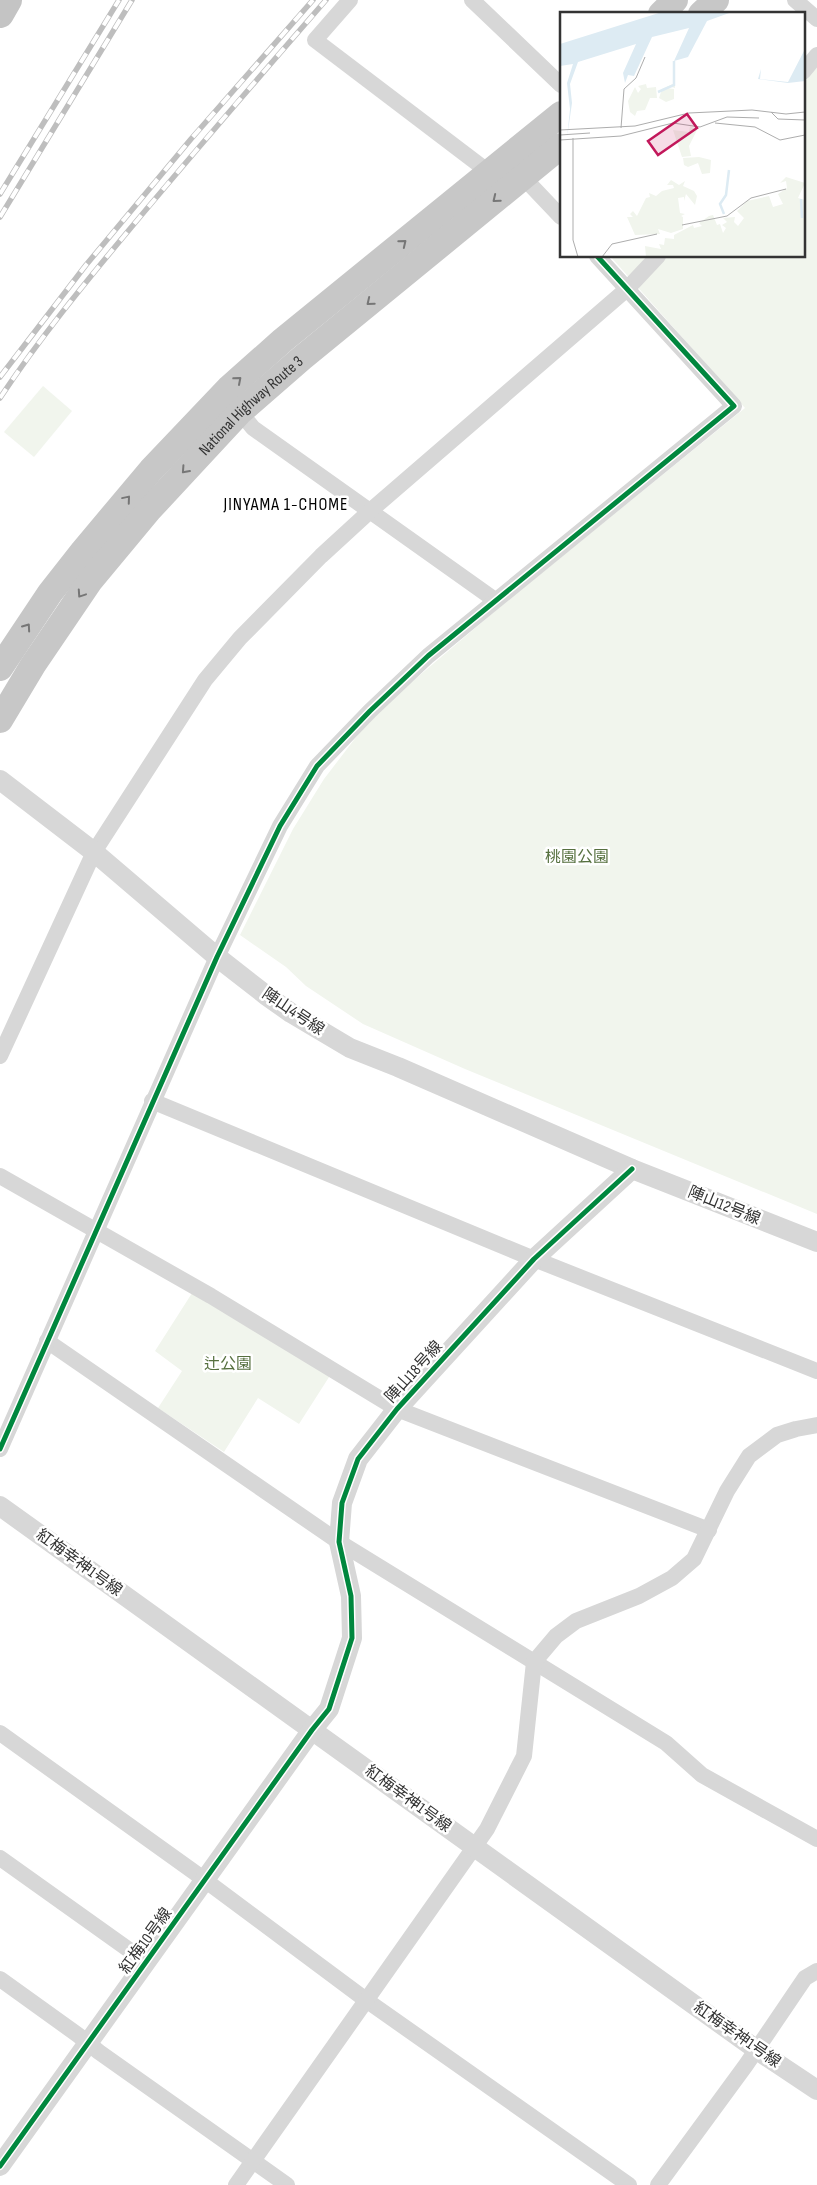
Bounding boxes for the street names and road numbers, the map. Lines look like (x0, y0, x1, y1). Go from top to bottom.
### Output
street label: National Highway Route 3 (195, 352, 307, 459)
street label: 陣山4号線 (258, 984, 328, 1040)
street label: 陣山12号線 (685, 1183, 763, 1229)
street label: 陣山18号線 (381, 1337, 447, 1407)
street label: 紅梅幸神1号線 (32, 1525, 126, 1601)
street label: 紅梅幸神1号線 (361, 1761, 455, 1837)
street label: 紅梅10号線 (116, 1904, 176, 1978)
street label: 紅梅幸神1号線 (690, 1998, 784, 2072)

